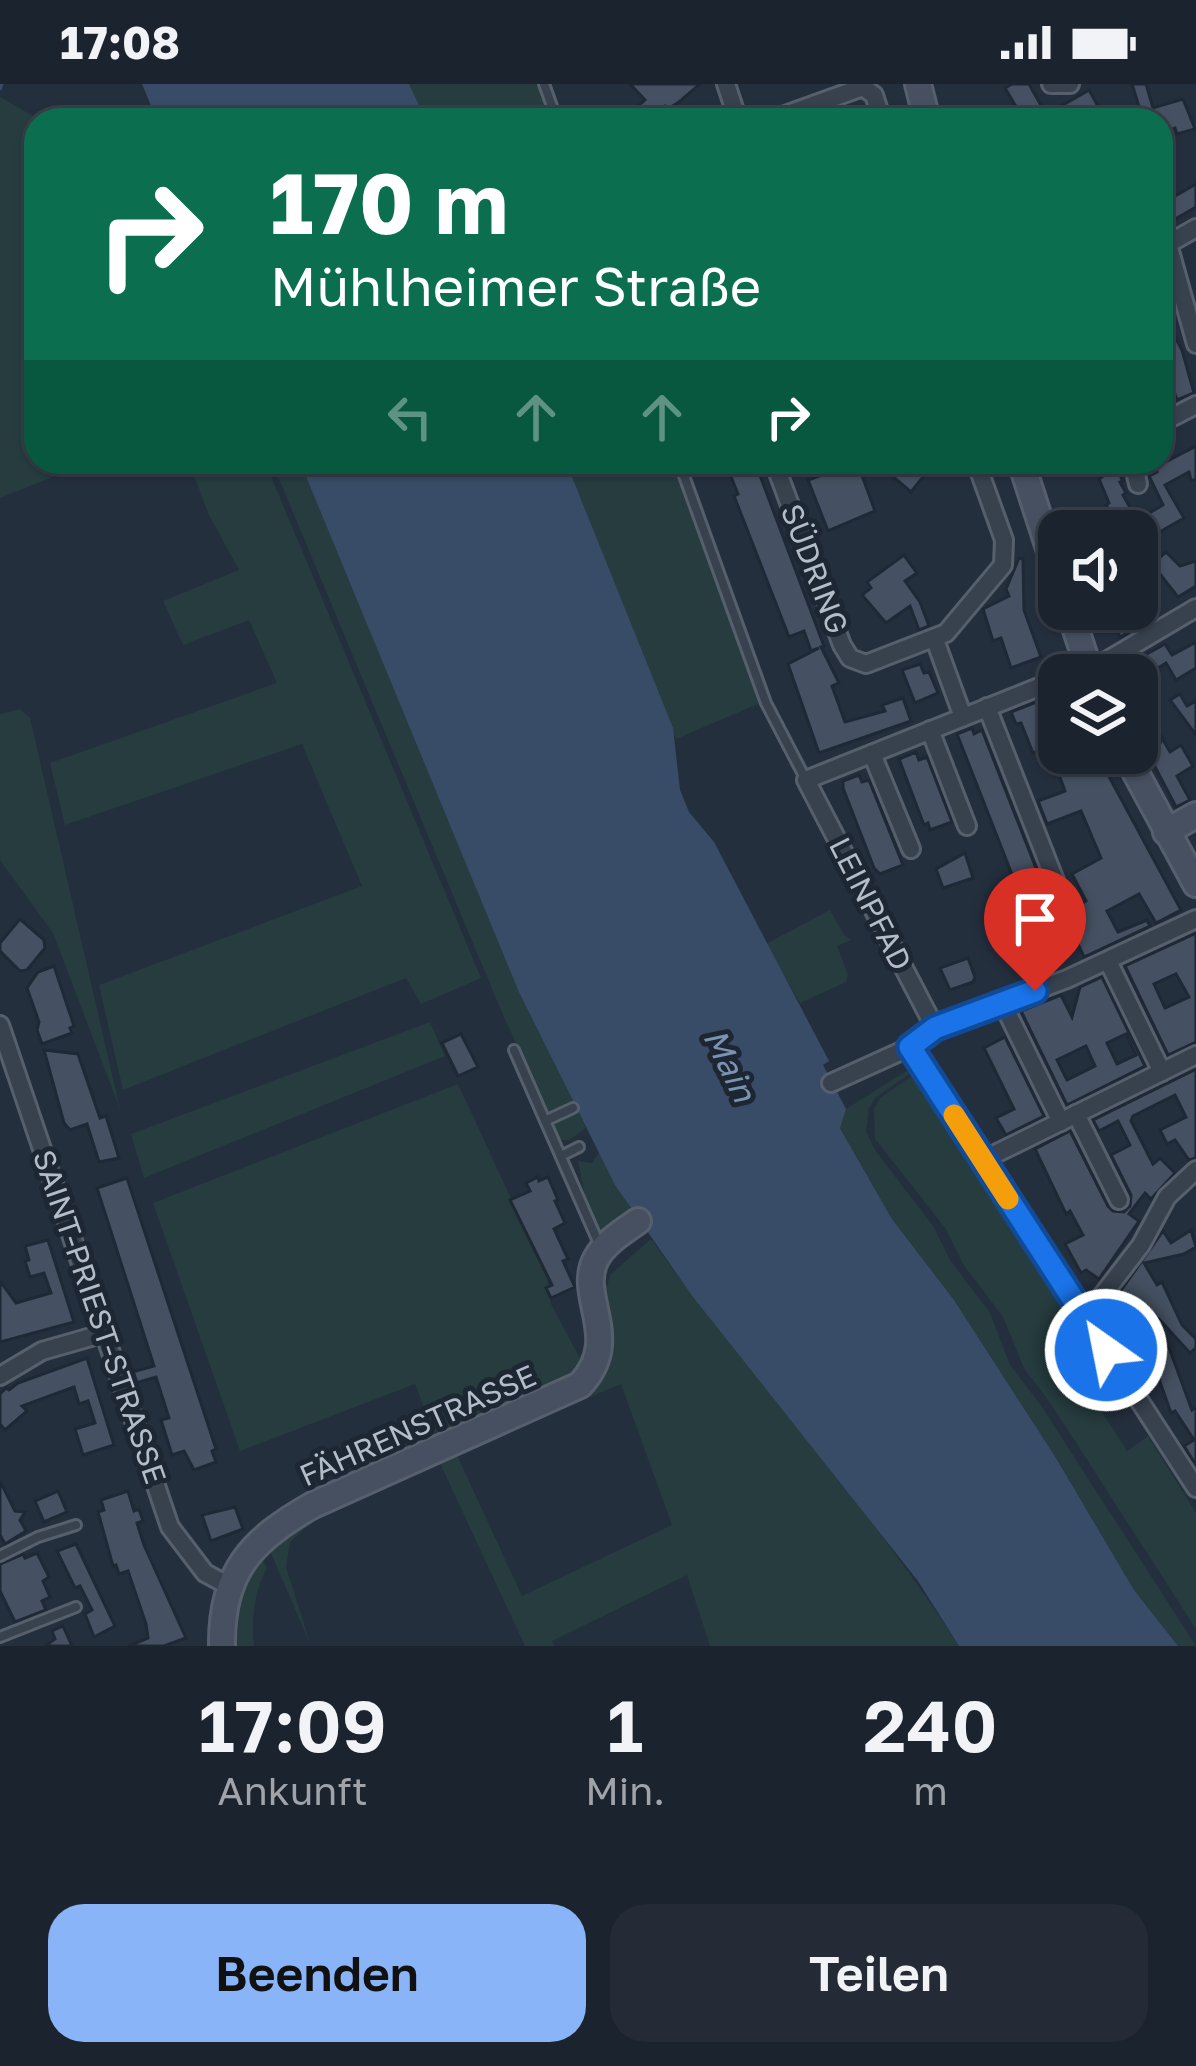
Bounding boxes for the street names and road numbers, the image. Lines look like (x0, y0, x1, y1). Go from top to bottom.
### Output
street label: SÜDRING (774, 499, 856, 639)
street label: LEINPFAD (822, 831, 920, 976)
street label: SAINT-PRIEST-STRASSE (26, 1145, 174, 1488)
street label: FÄHRENSTRASSE (294, 1357, 541, 1493)

